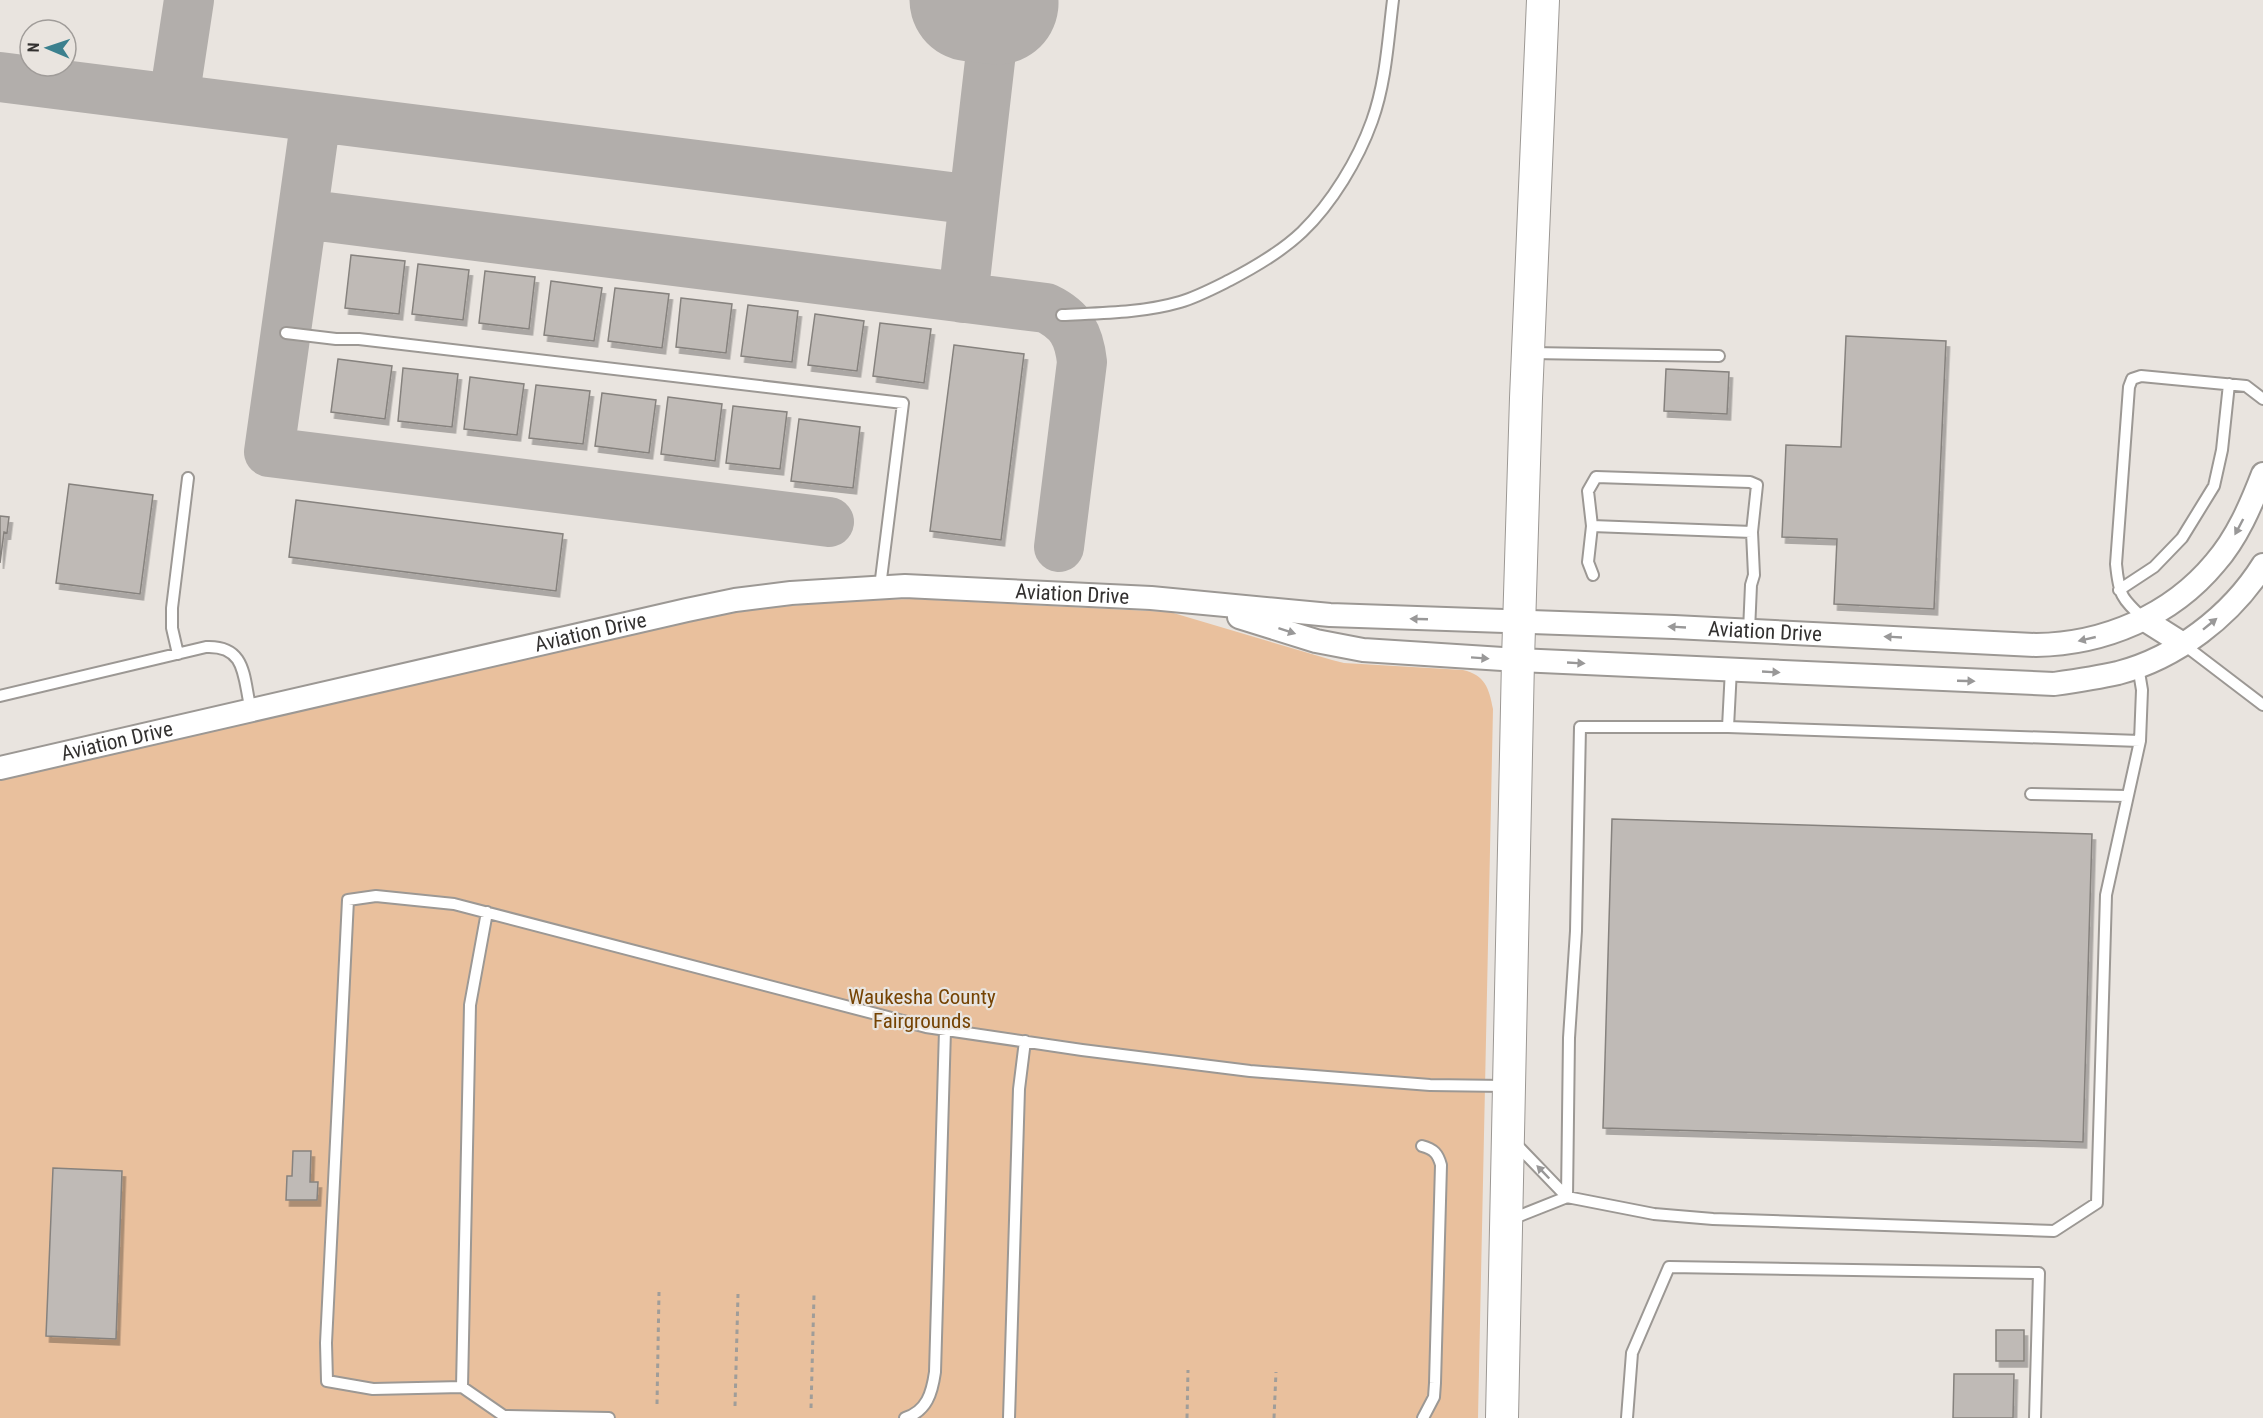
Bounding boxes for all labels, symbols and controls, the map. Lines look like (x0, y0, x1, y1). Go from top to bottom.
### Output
north arrow (18, 18, 78, 78)
text: N (24, 42, 43, 53)
one-way arrow (2234, 519, 2244, 536)
street label: Aviation Drive (1015, 579, 1130, 609)
street label: Aviation Drive (532, 608, 649, 657)
one-way arrow (1409, 614, 1428, 623)
street label: Aviation Drive (1707, 617, 1823, 646)
one-way arrow (2202, 618, 2217, 631)
one-way arrow (1667, 623, 1686, 632)
one-way arrow (1278, 627, 1296, 637)
one-way arrow (1883, 633, 1902, 642)
one-way arrow (2077, 635, 2096, 644)
one-way arrow (1470, 653, 1489, 663)
one-way arrow (1567, 659, 1586, 668)
one-way arrow (1762, 667, 1781, 676)
one-way arrow (1956, 676, 1975, 685)
street label: Aviation Drive (59, 717, 175, 766)
park label: Waukesha County Fairgrounds (848, 985, 996, 1033)
one-way arrow (1536, 1165, 1550, 1179)

